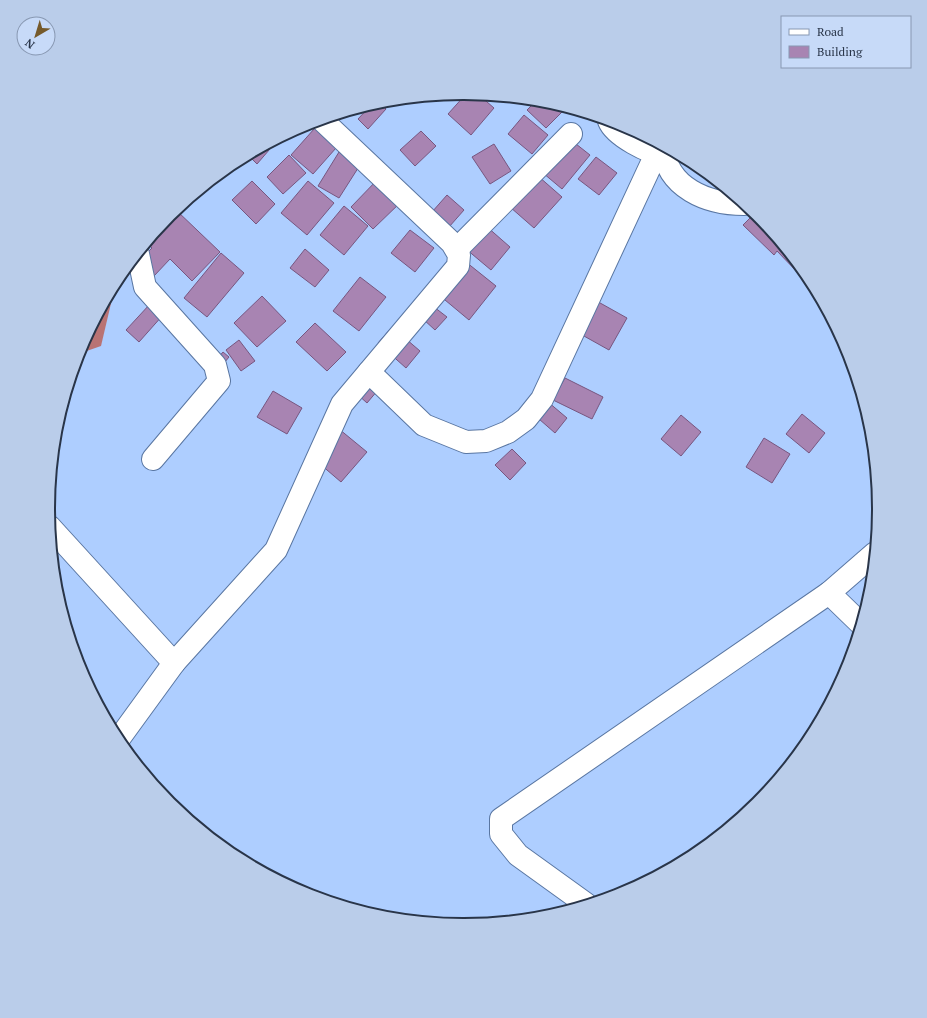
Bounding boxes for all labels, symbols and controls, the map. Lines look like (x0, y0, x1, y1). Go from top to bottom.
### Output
north arrow (16, 16, 56, 56)
legend (781, 16, 911, 68)
text: Road (817, 24, 844, 39)
text: N (22, 35, 37, 52)
text: Building (817, 44, 863, 59)

